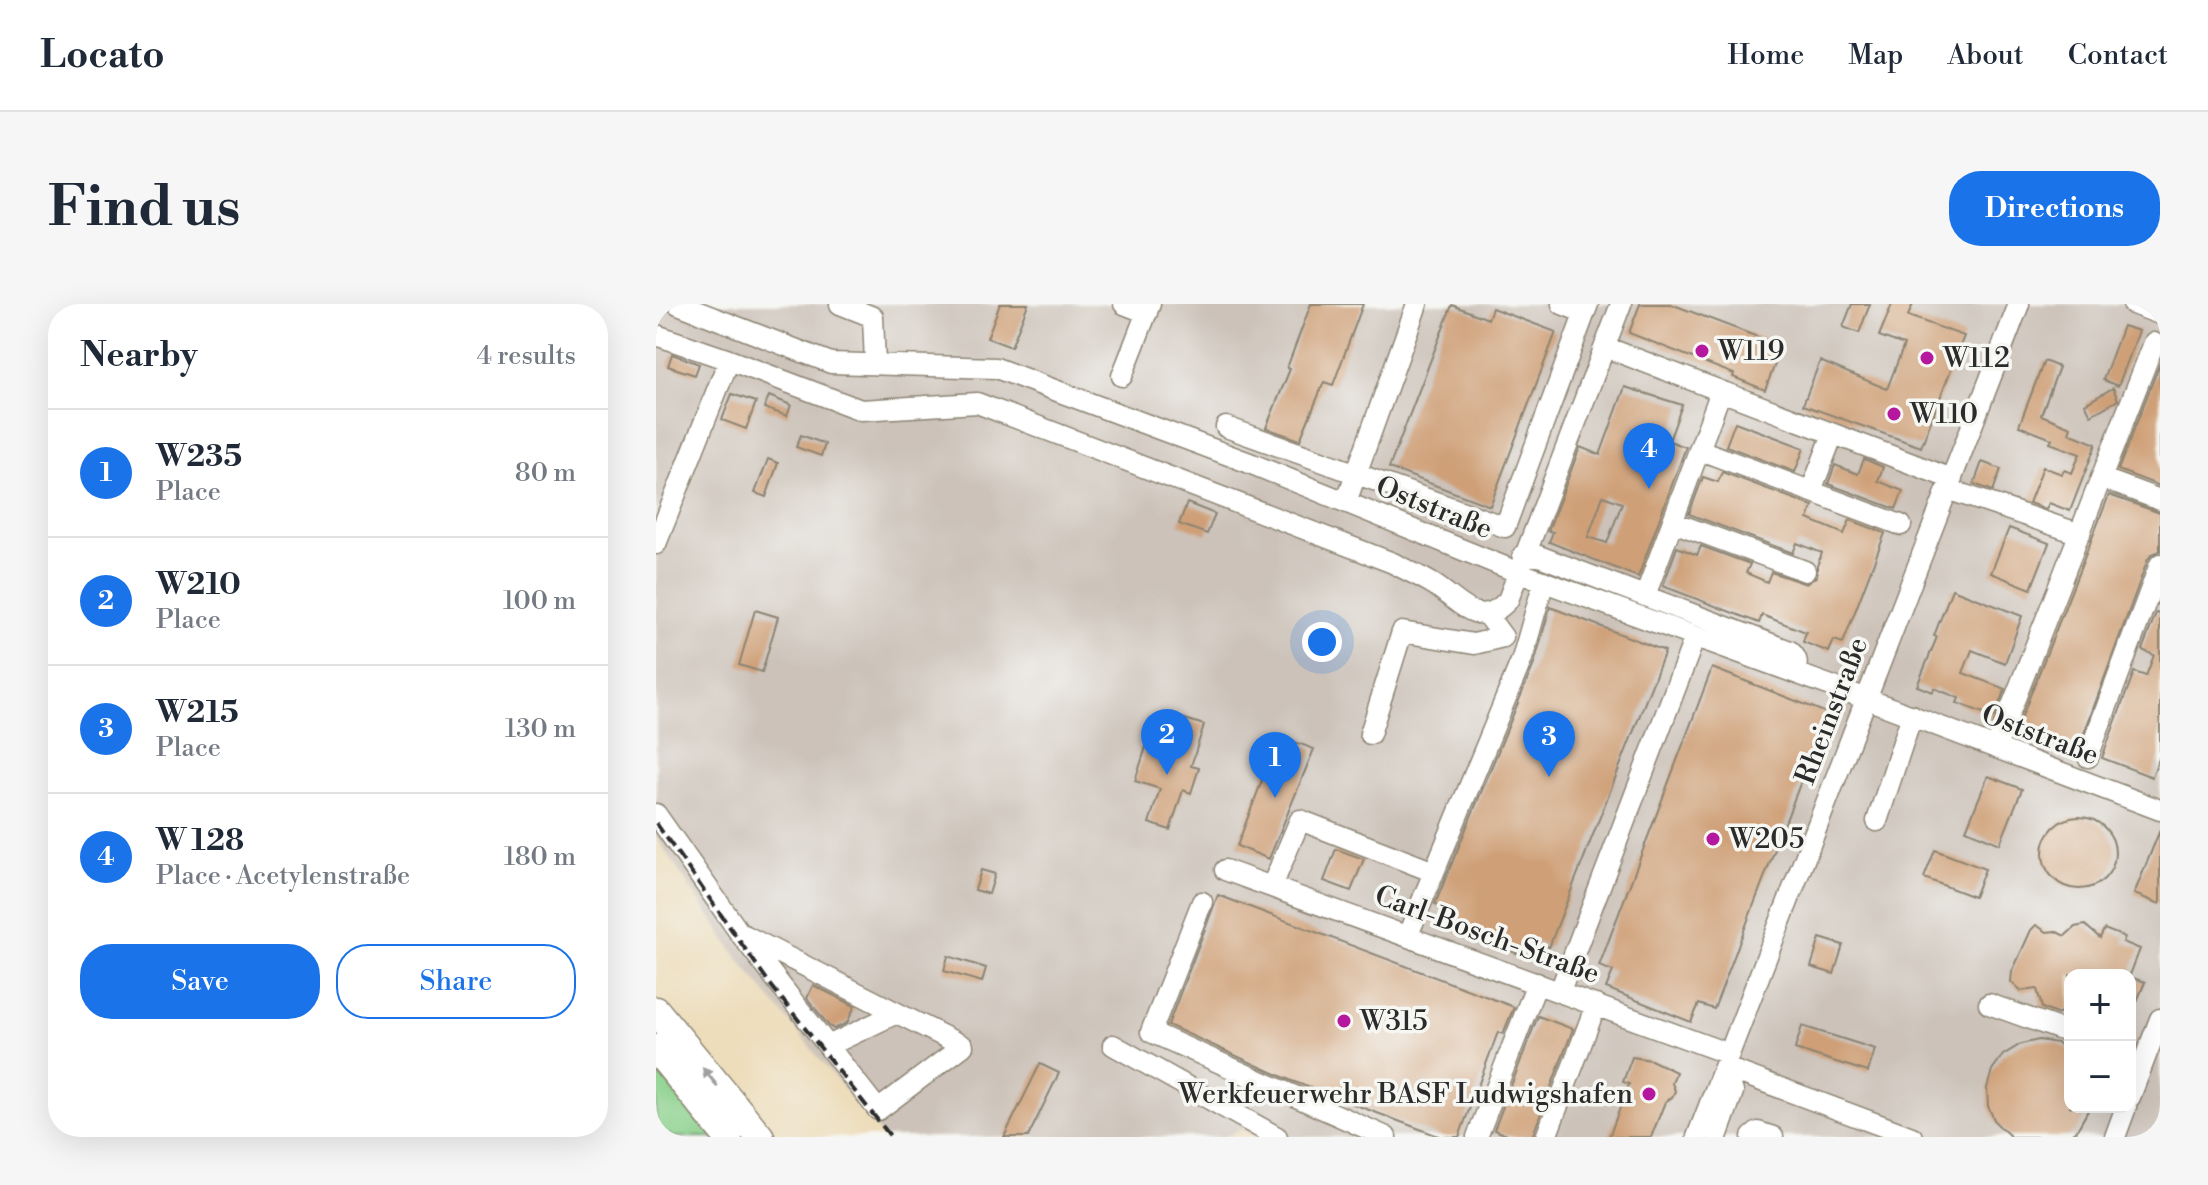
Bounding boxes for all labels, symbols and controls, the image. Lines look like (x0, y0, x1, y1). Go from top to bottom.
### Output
text: Locato (40, 32, 165, 79)
text: Home (1728, 38, 1804, 73)
text: Map (1848, 38, 1903, 73)
text: About (1947, 38, 2024, 73)
text: Contact (2068, 38, 2168, 73)
button: Directions (1949, 171, 2160, 246)
text: Find us (48, 173, 241, 243)
place label: W119 (1717, 334, 1784, 369)
text: Nearby (80, 335, 198, 377)
text: 4 results (477, 340, 576, 372)
place label: W112 (1942, 341, 2010, 376)
marker: W119 (1693, 342, 1711, 360)
marker: W112 (1918, 349, 1936, 367)
place label: W110 (1909, 397, 1978, 432)
marker: W110 (1885, 405, 1903, 423)
pin: 4 (1623, 423, 1675, 489)
text: W235 (156, 438, 242, 476)
text: 1 (100, 457, 112, 489)
text: 80 m (515, 457, 576, 489)
street label: Oststraße (1371, 469, 1497, 547)
text: Place (156, 476, 221, 508)
text: W210 (156, 566, 241, 604)
text: 2 (98, 585, 114, 617)
text: 100 m (503, 585, 576, 617)
text: Place (156, 604, 221, 636)
your location (1302, 622, 1342, 662)
street label: Rheinstraße (1788, 633, 1876, 789)
text: W215 (156, 694, 239, 732)
street label: Oststraße (1976, 697, 2104, 773)
pin: 2 (1141, 709, 1193, 775)
pin: 3 (1523, 711, 1575, 777)
text: 3 (98, 713, 114, 745)
text: 130 m (505, 713, 576, 745)
text: Place (156, 732, 221, 764)
pin: 1 (1249, 732, 1301, 798)
text: W 128 (156, 822, 244, 860)
place label: W205 (1728, 822, 1804, 857)
marker: W205 (1704, 830, 1722, 848)
text: 4 (97, 841, 115, 873)
text: 180 m (504, 841, 576, 873)
text: Place · Acetylenstraße (156, 860, 410, 892)
street label: Carl-Bosch-Straße (1370, 878, 1604, 992)
button: Save (80, 944, 320, 1019)
button: Share (336, 944, 576, 1019)
map controls (2064, 969, 2136, 1113)
button: + (2064, 969, 2136, 1041)
place label: W315 (1359, 1004, 1428, 1039)
marker: W315 (1335, 1012, 1353, 1030)
button: − (2064, 1041, 2136, 1113)
one-way arrow (702, 1067, 719, 1087)
place label: Werkfeuerwehr BASF Ludwigshafen (1177, 1077, 1633, 1112)
marker: Werkfeuerwehr BASF Ludwigshafen (1640, 1085, 1658, 1103)

